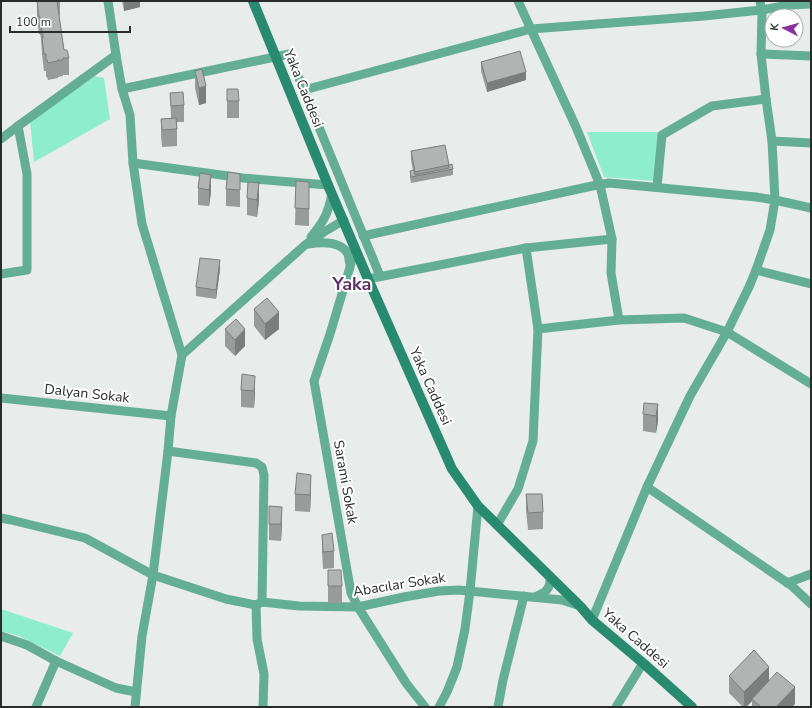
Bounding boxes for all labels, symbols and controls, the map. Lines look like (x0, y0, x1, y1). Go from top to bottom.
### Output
scale bar (10, 8, 130, 34)
north arrow (764, 8, 804, 48)
text: 100 m (16, 14, 51, 30)
text: K (767, 22, 782, 31)
street label: Yaka Caddesi (279, 45, 328, 130)
district label: Yaka (332, 272, 371, 296)
street label: Yaka Caddesi (405, 344, 456, 428)
street label: Dalyan Sokak (43, 380, 131, 408)
street label: Sarami Sokak (329, 439, 362, 527)
street label: Abacılar Sokak (351, 568, 448, 601)
street label: Yaka Caddesi (597, 603, 673, 673)

